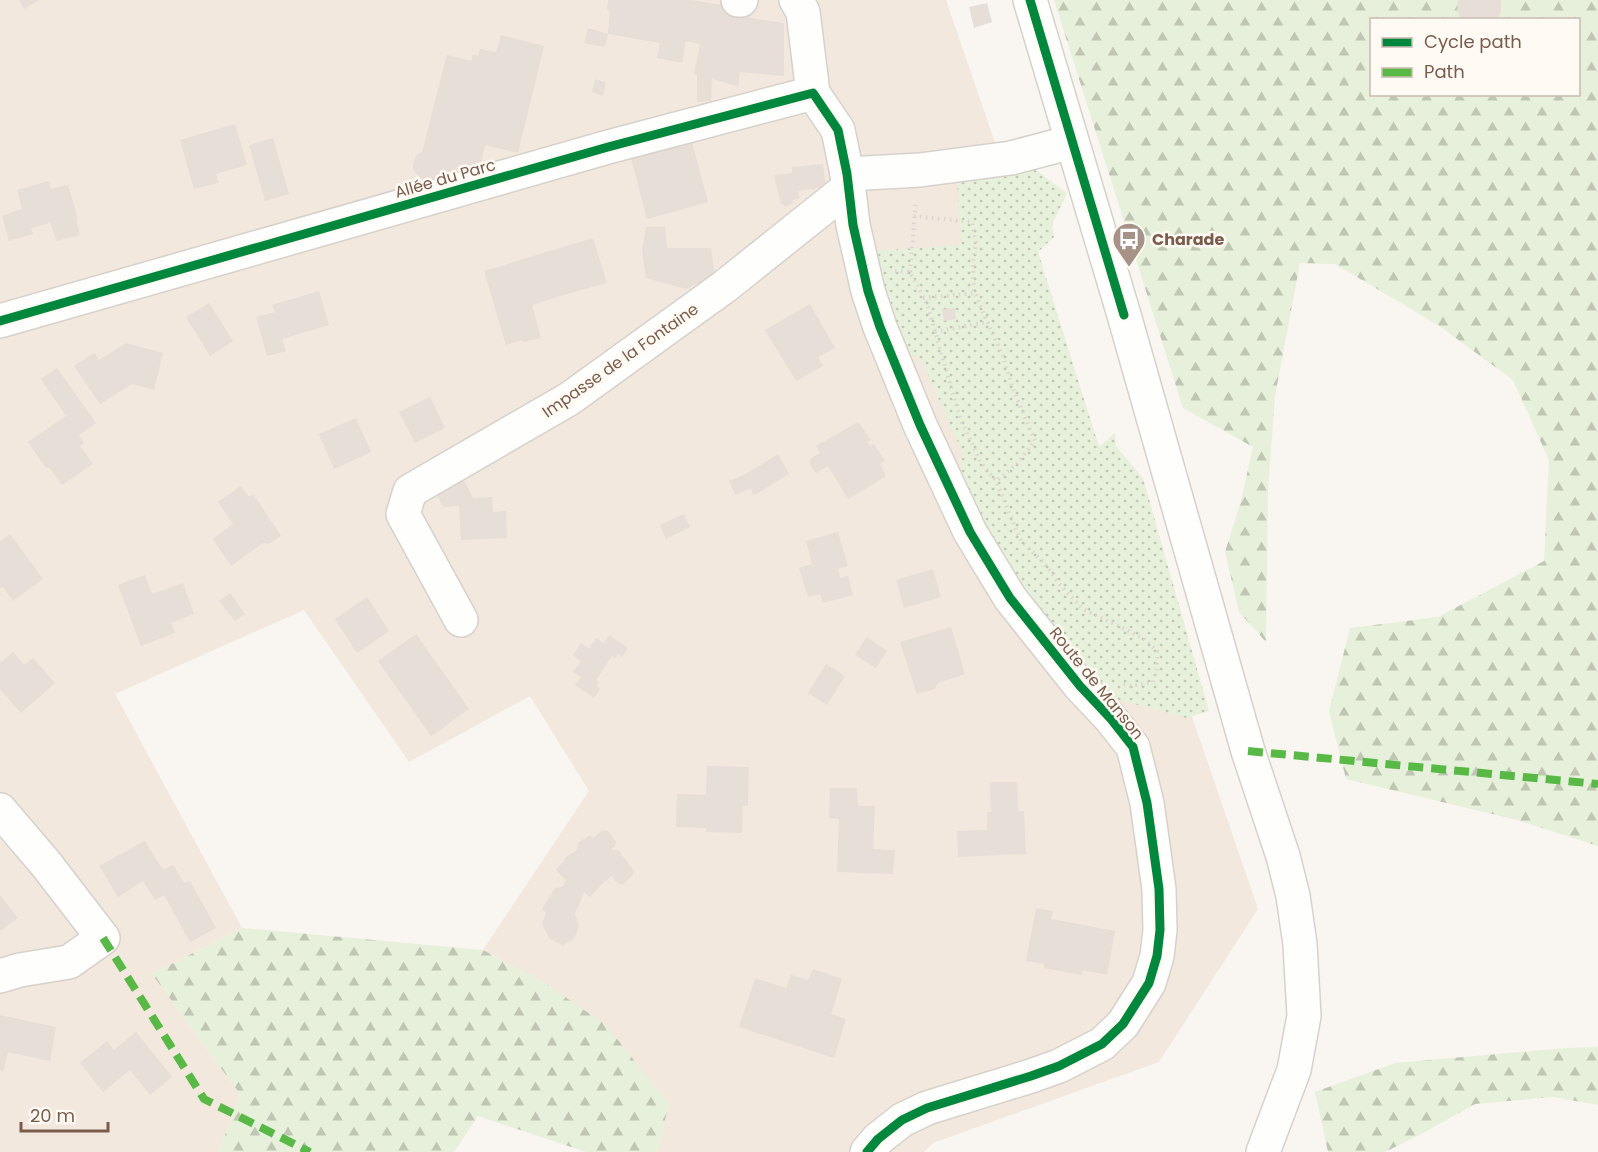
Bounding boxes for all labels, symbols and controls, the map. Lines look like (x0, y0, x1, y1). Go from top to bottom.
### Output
legend (1370, 18, 1580, 96)
text: Cycle path (1424, 29, 1522, 54)
text: Path (1424, 59, 1465, 84)
street label: Allée du Parc (392, 153, 498, 204)
bus stop icon: Charade (1111, 221, 1147, 268)
place label: Charade (1152, 228, 1224, 251)
street label: Impasse de la Fontaine (537, 298, 703, 423)
street label: Route de Manson (1044, 622, 1149, 745)
scale bar (21, 1095, 108, 1133)
text: 20 m (30, 1103, 75, 1128)

